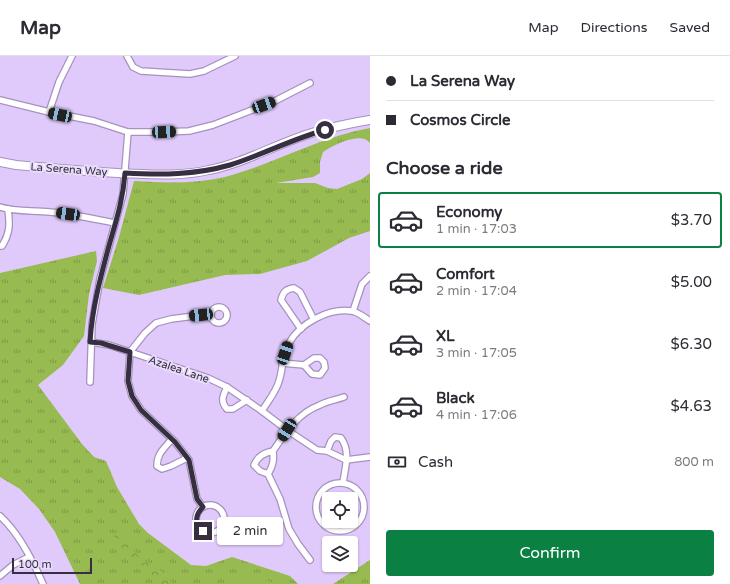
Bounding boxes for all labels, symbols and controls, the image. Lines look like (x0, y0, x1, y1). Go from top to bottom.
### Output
text: Map (20, 17, 61, 39)
text: Map (528, 19, 559, 36)
text: Directions (581, 19, 648, 36)
text: Saved (670, 19, 710, 36)
text: La Serena Way (410, 72, 515, 90)
car (251, 95, 277, 115)
car (47, 107, 73, 123)
text: Cosmos Circle (410, 111, 510, 129)
route start (316, 121, 334, 139)
car (152, 125, 176, 139)
text: Choose a ride (386, 157, 503, 179)
street label: La Serena Way (30, 160, 108, 179)
icon: car (388, 202, 424, 238)
text: Economy (436, 203, 502, 221)
car (55, 206, 81, 222)
text: $3.70 (671, 211, 712, 229)
text: 1 min · 17:03 (436, 221, 517, 237)
icon: car (388, 264, 424, 300)
text: Comfort (436, 265, 495, 283)
text: $5.00 (671, 273, 712, 291)
text: 2 min · 17:04 (436, 283, 517, 299)
car (188, 308, 214, 322)
icon: car (388, 326, 424, 362)
text: XL (436, 327, 455, 345)
text: $6.30 (671, 335, 712, 353)
car (276, 340, 294, 366)
text: 3 min · 17:05 (436, 345, 517, 361)
street label: Azalea Lane (147, 353, 211, 386)
icon: car (388, 388, 424, 424)
text: Black (436, 389, 475, 407)
text: $4.63 (671, 397, 712, 415)
text: 4 min · 17:06 (436, 407, 517, 423)
car (276, 417, 298, 443)
icon: cash (386, 451, 408, 473)
text: Cash (418, 453, 453, 471)
text: 800 m (674, 454, 714, 470)
map controls (322, 492, 358, 572)
button: locate (322, 492, 358, 528)
callout: 2 min (217, 517, 283, 545)
route end (194, 522, 212, 540)
text: 2 min (233, 523, 267, 539)
button: Confirm (386, 530, 714, 576)
button: layers (322, 536, 358, 572)
scale bar (12, 556, 92, 575)
text: 100 m (18, 558, 52, 571)

